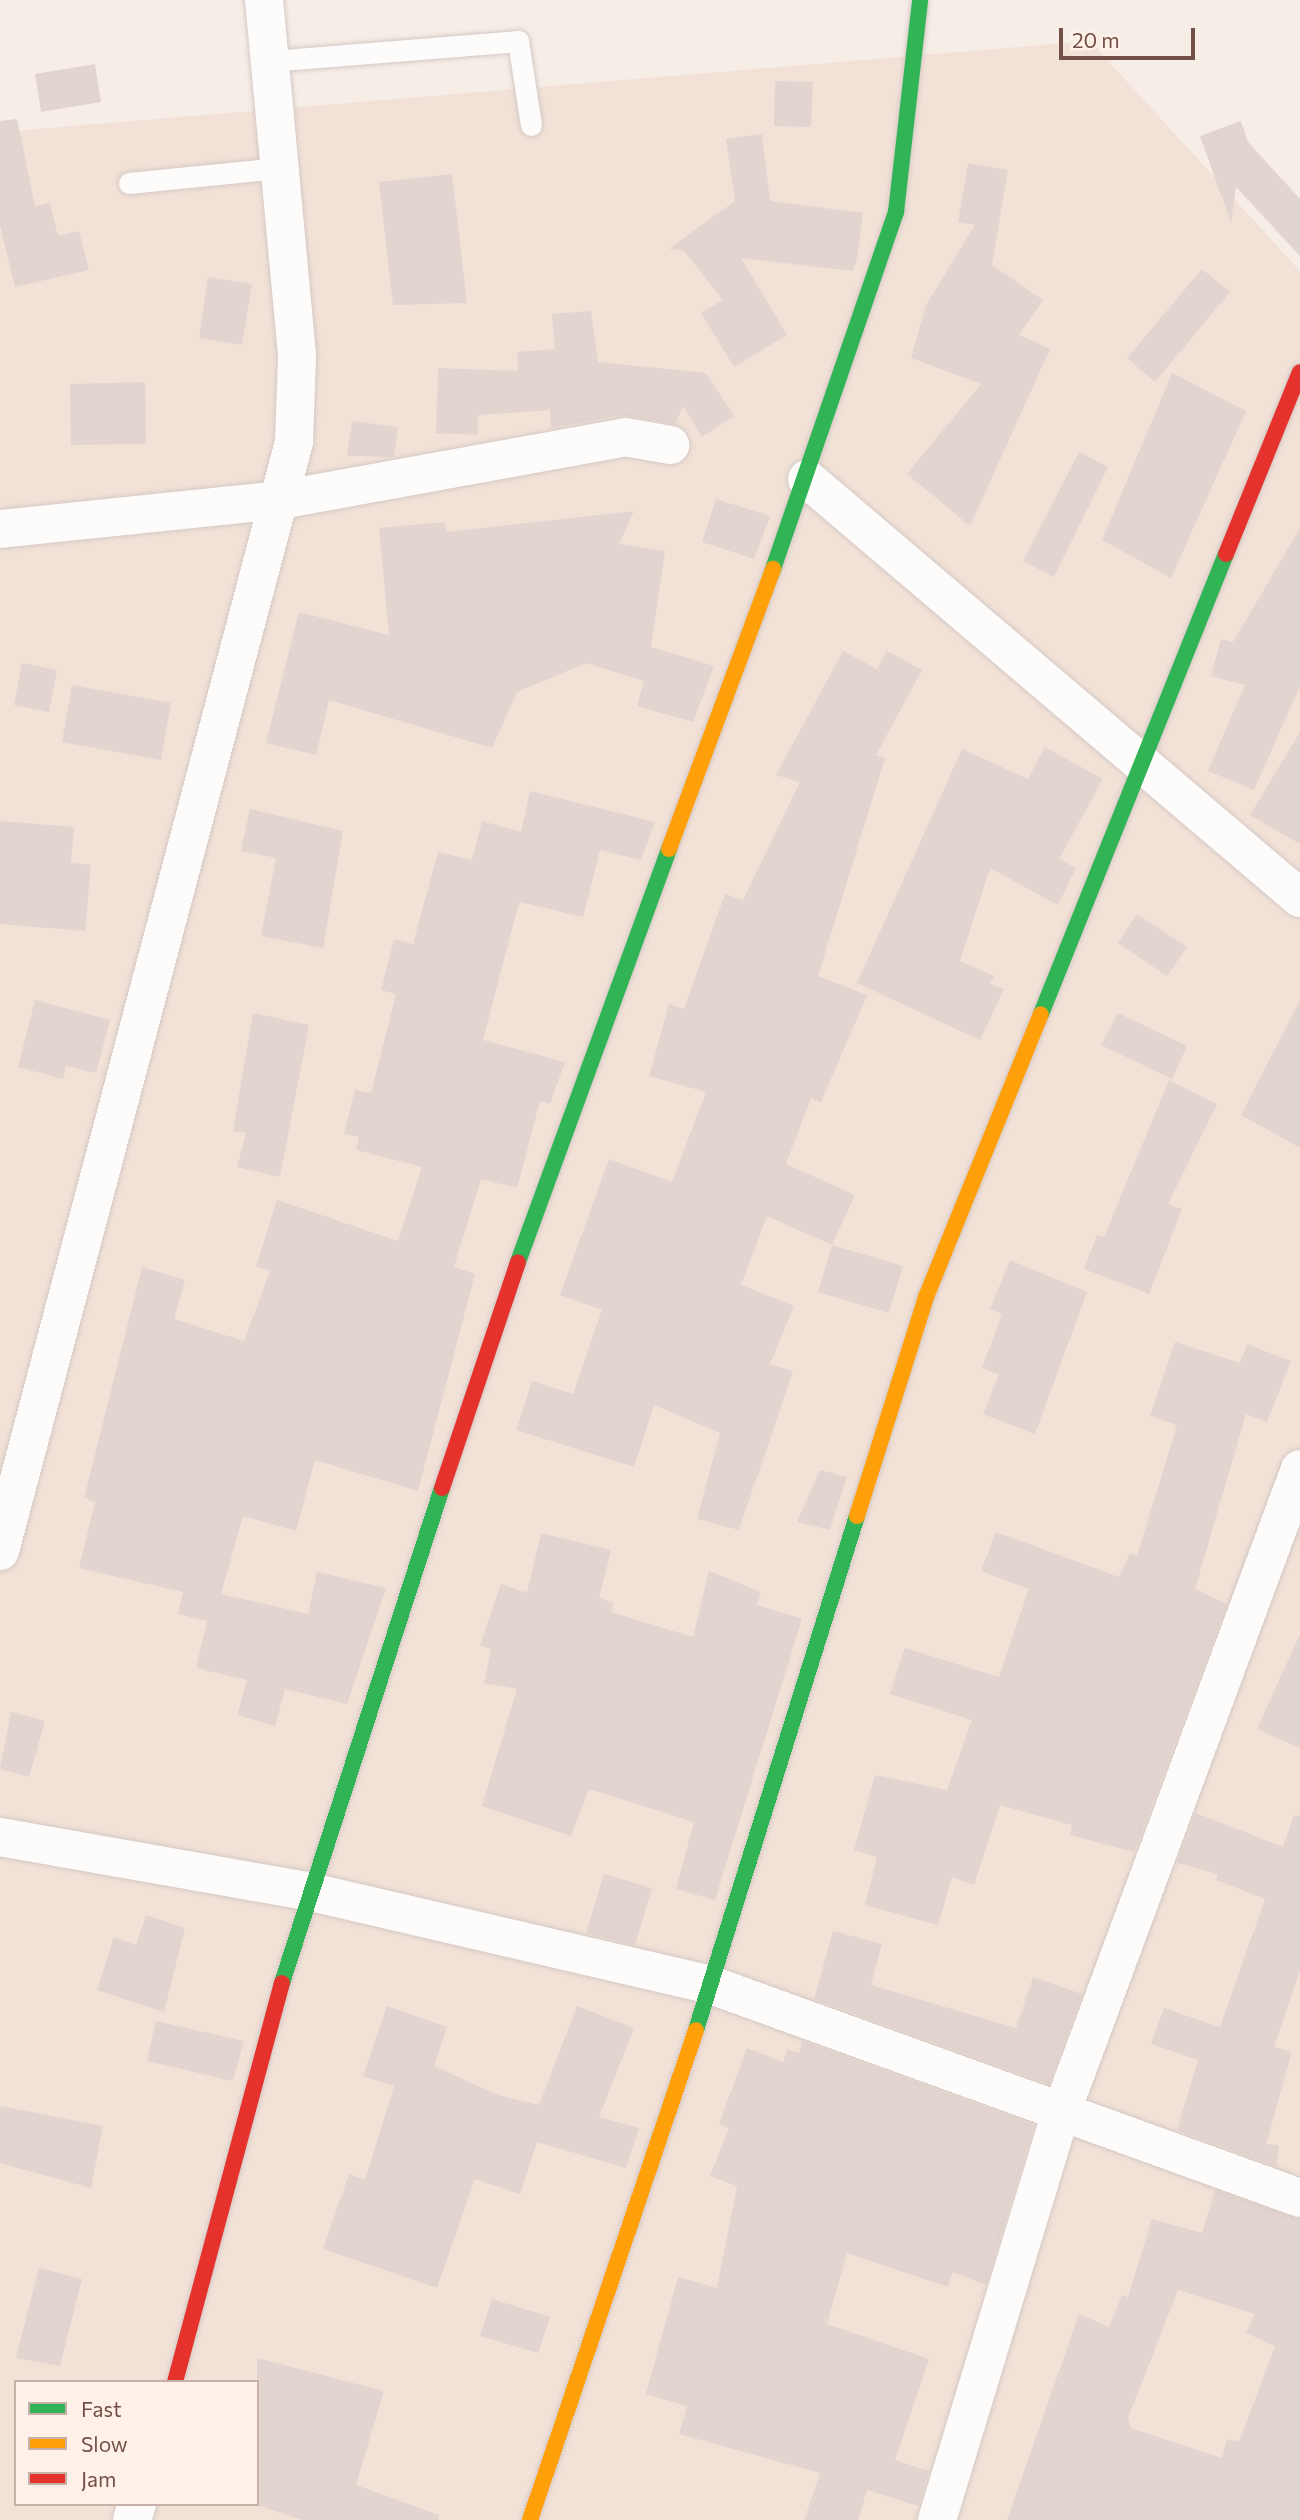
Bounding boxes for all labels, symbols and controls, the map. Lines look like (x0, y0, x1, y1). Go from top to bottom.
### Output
scale bar (1062, 14, 1198, 58)
text: 20 m (1072, 27, 1120, 52)
legend (14, 2380, 259, 2506)
text: Fast (81, 2396, 122, 2421)
text: Slow (81, 2431, 128, 2456)
text: Jam (81, 2466, 116, 2491)

